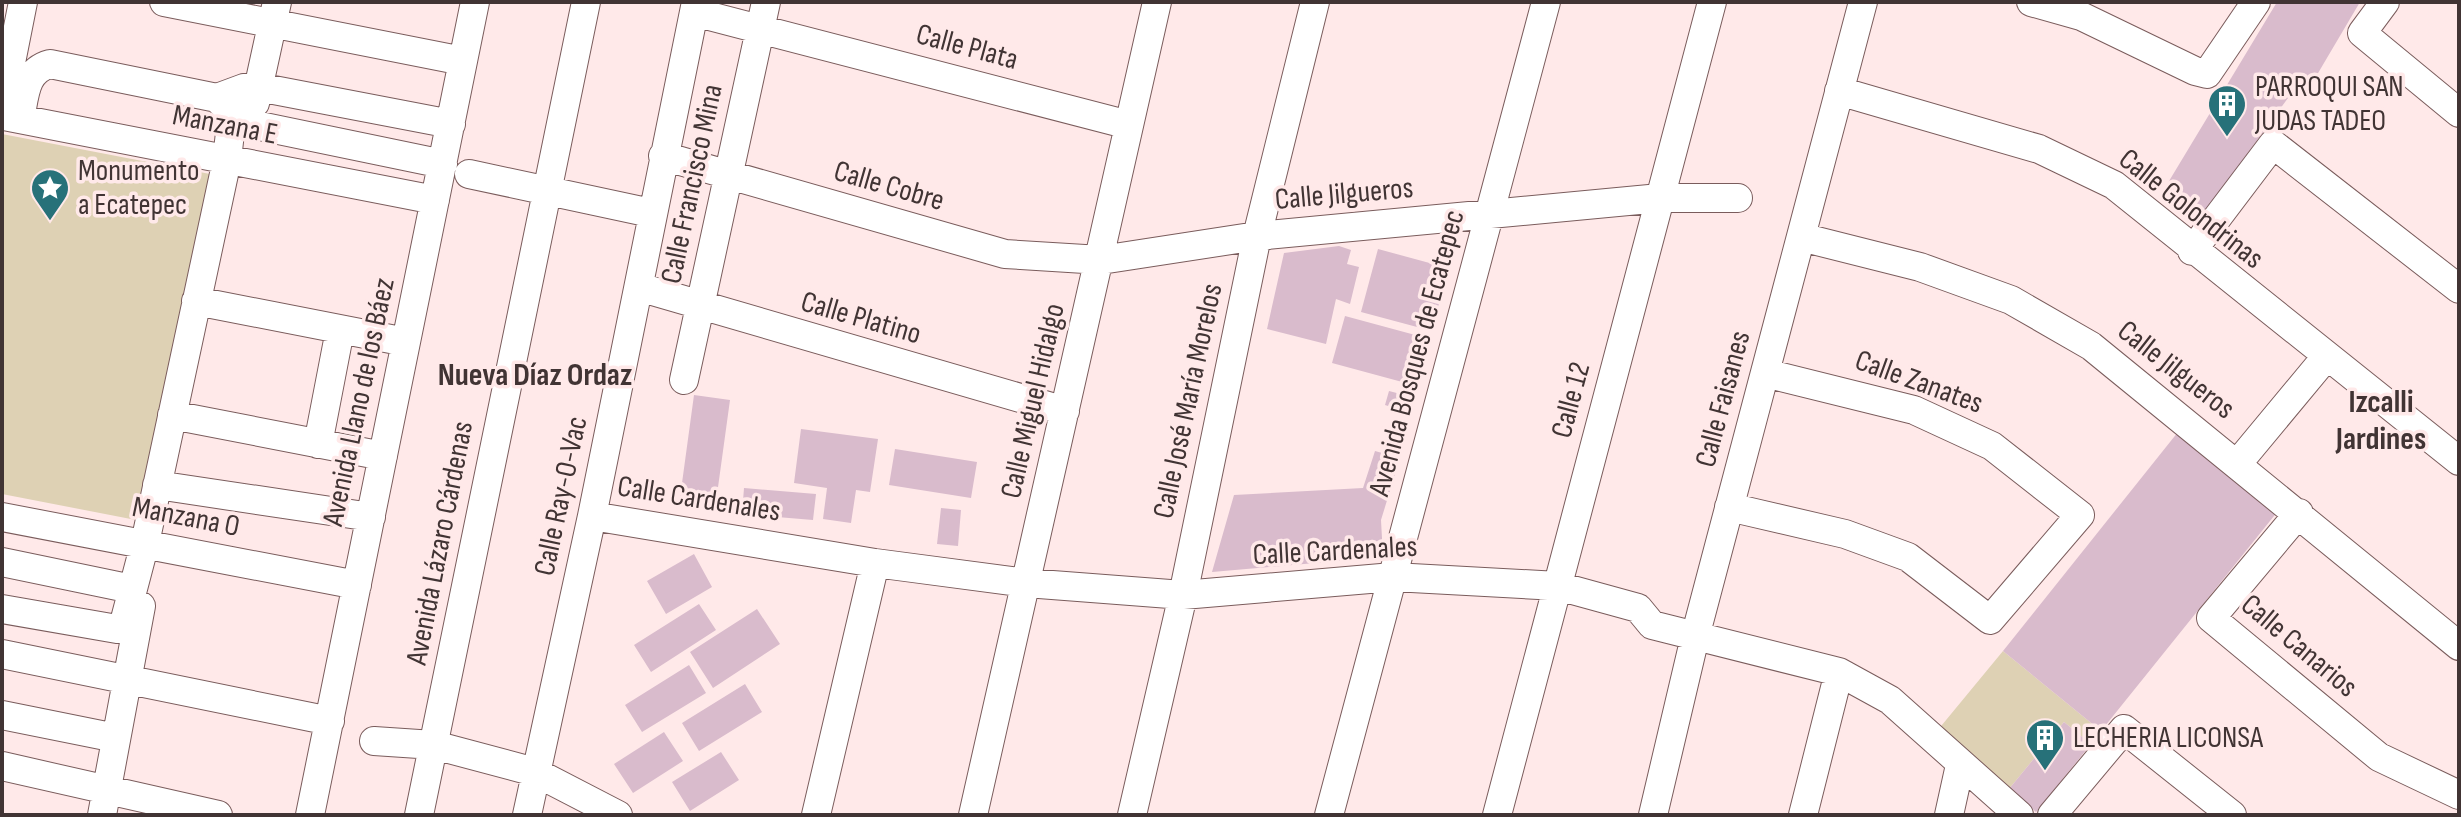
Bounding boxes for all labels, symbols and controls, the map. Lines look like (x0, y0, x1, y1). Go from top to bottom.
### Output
street label: Calle Plata (912, 16, 1022, 78)
place label: PARROQUI SAN JUDAS TADEO (2254, 69, 2404, 139)
street label: Calle Francisco Mina (653, 81, 731, 287)
building icon: PARROQUI SAN JUDAS TADEO (2206, 83, 2248, 138)
street label: Manzana E (170, 97, 280, 153)
street label: Calle Golondrinas (2111, 141, 2271, 277)
place label: Monumento a Ecatepec (78, 153, 199, 223)
street label: Calle Cobre (830, 153, 948, 219)
place icon: Monumento a Ecatepec (29, 167, 71, 222)
street label: Calle Jilgueros (1273, 170, 1415, 218)
street label: Avenida Bosques de Ecatepec (1361, 206, 1472, 501)
street label: Avenida Llano de los Báez (315, 275, 403, 530)
street label: Calle José María Morelos (1146, 280, 1230, 522)
street label: Calle Platino (797, 284, 925, 352)
street label: Calle Miguel Hidalgo (993, 300, 1073, 502)
street label: Calle Jilgueros (2110, 313, 2242, 427)
street label: Calle Faisanes (1688, 327, 1758, 471)
street label: Calle Zanates (1850, 342, 1988, 422)
district label: Nueva Díaz Ordaz (438, 356, 632, 395)
street label: Calle 12 (1544, 358, 1598, 442)
district label: Izcalli Jardines (2335, 383, 2426, 459)
street label: Calle Ray-O-Vac (527, 413, 595, 579)
street label: Avenida Lázaro Cárdenas (399, 418, 481, 669)
street label: Calle Cardenales (615, 468, 783, 530)
street label: Manzana O (129, 489, 243, 545)
street label: Calle Cardenales (1252, 529, 1418, 573)
street label: Calle Canarios (2233, 587, 2365, 705)
building icon: LECHERIA LICONSA (2024, 717, 2066, 772)
place label: LECHERIA LICONSA (2073, 720, 2263, 756)

